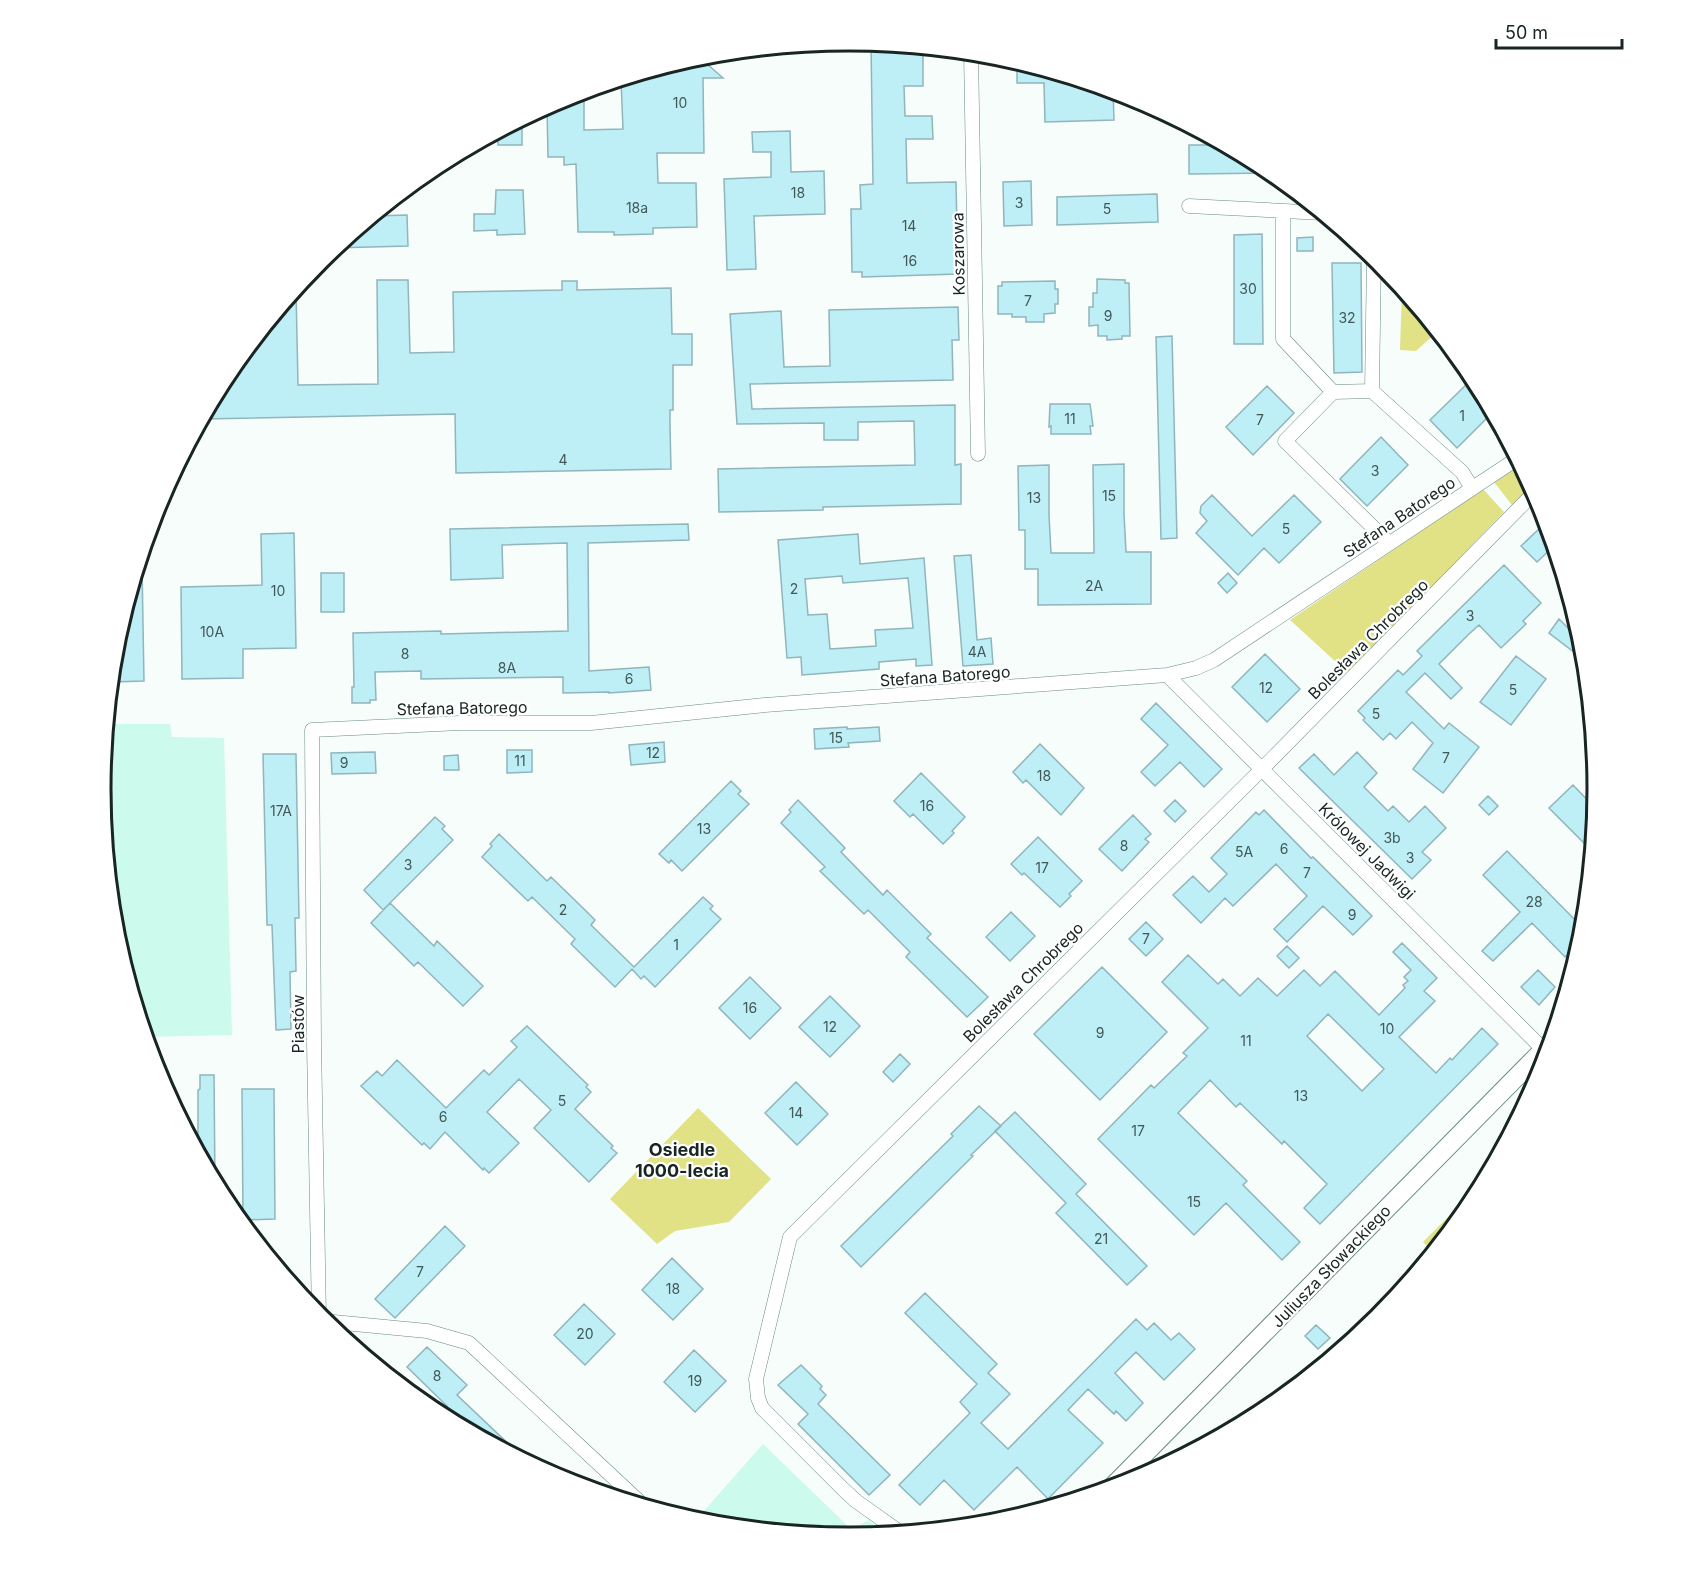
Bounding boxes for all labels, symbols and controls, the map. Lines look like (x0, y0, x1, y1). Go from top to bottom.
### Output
scale bar (1496, 12, 1622, 50)
text: 50 m (1505, 22, 1548, 43)
house number: 10 (673, 94, 687, 111)
house number: 18 (791, 184, 805, 201)
house number: 3 (1015, 194, 1023, 211)
house number: 18a (626, 199, 648, 216)
house number: 5 (1103, 200, 1111, 217)
street label: Koszarowa (947, 212, 969, 296)
house number: 14 (902, 217, 916, 234)
house number: 16 (903, 252, 917, 269)
house number: 30 (1239, 280, 1257, 297)
house number: 7 (1024, 292, 1032, 309)
house number: 9 (1104, 307, 1112, 324)
house number: 32 (1338, 309, 1356, 326)
house number: 1 (1459, 407, 1465, 424)
house number: 11 (1064, 410, 1076, 427)
house number: 7 (1256, 411, 1264, 428)
house number: 4 (558, 451, 568, 468)
house number: 3 (1371, 462, 1379, 479)
street label: Stefana Batorego (1339, 472, 1459, 562)
house number: 15 (1102, 487, 1116, 504)
house number: 13 (1027, 489, 1041, 506)
house number: 5 (1282, 520, 1290, 537)
street label: Bolesława Chrobrego (1304, 575, 1432, 703)
house number: 2A (1085, 577, 1103, 594)
house number: 2 (790, 580, 798, 597)
house number: 10 (271, 582, 285, 599)
house number: 3 (1466, 607, 1474, 624)
house number: 10A (200, 623, 224, 640)
house number: 4A (968, 643, 987, 660)
house number: 8 (401, 645, 409, 662)
house number: 8A (498, 659, 516, 676)
street label: Stefana Batorego (879, 661, 1011, 691)
house number: 6 (625, 670, 633, 687)
house number: 12 (1259, 679, 1273, 696)
house number: 5 (1509, 681, 1517, 698)
street label: Stefana Batorego (396, 697, 528, 719)
house number: 5 (1372, 705, 1380, 722)
house number: 15 (829, 729, 843, 746)
house number: 12 (646, 744, 660, 761)
house number: 7 (1442, 749, 1450, 766)
house number: 11 (514, 752, 526, 769)
house number: 9 (340, 754, 348, 771)
house number: 18 (1037, 767, 1051, 784)
house number: 16 (920, 797, 934, 814)
street label: Królowej Jadwigi (1315, 799, 1419, 903)
house number: 17A (270, 802, 292, 819)
house number: 13 (697, 820, 711, 837)
house number: 3b (1383, 829, 1401, 846)
house number: 8 (1120, 837, 1128, 854)
house number: 6 (1280, 840, 1288, 857)
house number: 5A (1235, 843, 1253, 860)
house number: 3 (1406, 849, 1414, 866)
house number: 3 (404, 856, 412, 873)
house number: 17 (1035, 859, 1049, 876)
house number: 7 (1303, 864, 1311, 881)
house number: 28 (1525, 893, 1543, 910)
house number: 2 (559, 901, 567, 918)
house number: 9 (1348, 906, 1356, 923)
street label: Bolesława Chrobrego (959, 918, 1087, 1046)
house number: 7 (1142, 930, 1150, 947)
house number: 1 (673, 936, 679, 953)
street label: Piastów (288, 995, 308, 1054)
house number: 16 (743, 999, 757, 1016)
house number: 12 (823, 1018, 837, 1035)
house number: 10 (1380, 1020, 1394, 1037)
house number: 9 (1096, 1024, 1104, 1041)
house number: 11 (1240, 1032, 1252, 1049)
house number: 13 (1294, 1087, 1308, 1104)
house number: 5 (558, 1092, 566, 1109)
house number: 14 (789, 1104, 803, 1121)
house number: 6 (439, 1108, 447, 1125)
house number: 17 (1131, 1122, 1145, 1139)
district label: Osiedle 1000-lecia (635, 1139, 729, 1181)
house number: 15 (1187, 1193, 1201, 1210)
street label: Juliusza Słowackiego (1267, 1201, 1395, 1331)
house number: 21 (1094, 1230, 1108, 1247)
house number: 7 (416, 1263, 424, 1280)
house number: 18 (666, 1280, 680, 1297)
house number: 20 (576, 1325, 594, 1342)
house number: 8 (433, 1367, 441, 1384)
house number: 19 (688, 1372, 702, 1389)

